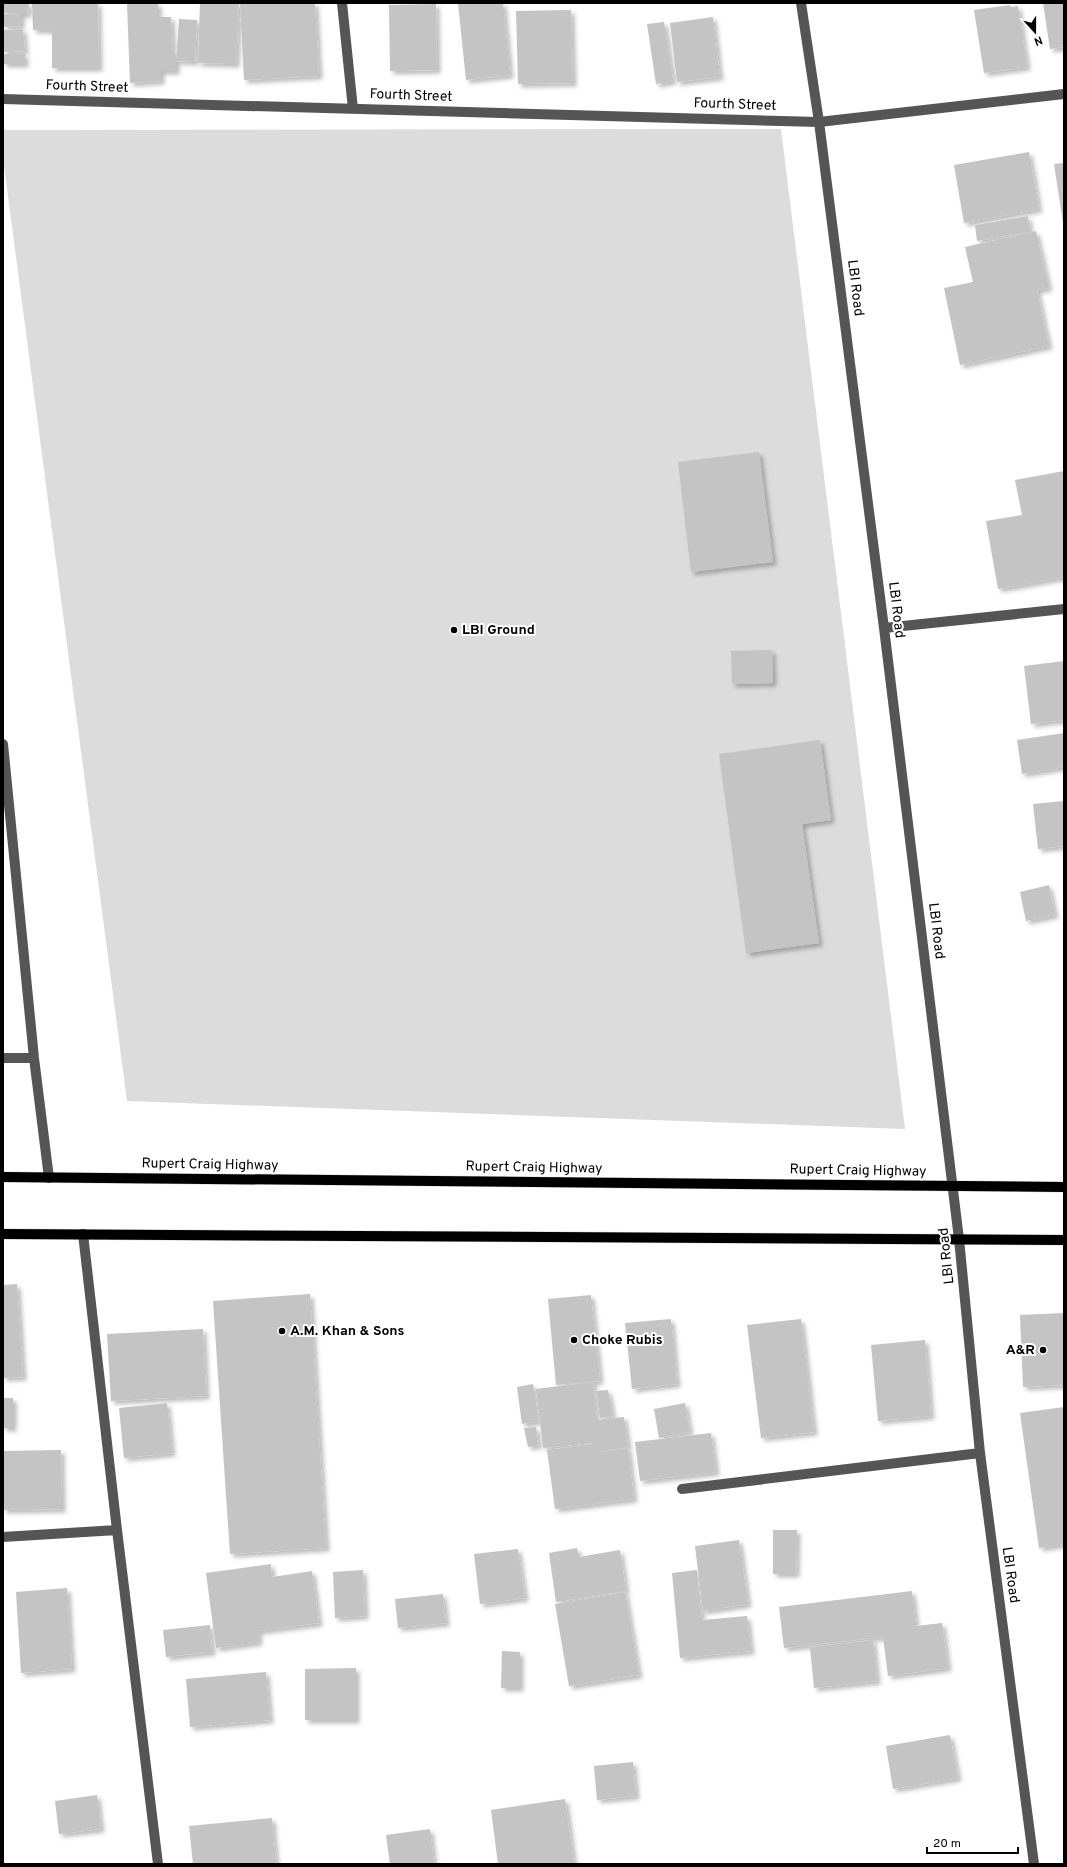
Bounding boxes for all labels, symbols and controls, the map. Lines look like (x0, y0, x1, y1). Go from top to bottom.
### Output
north arrow (1015, 12, 1055, 52)
text: N (1032, 32, 1044, 48)
street label: Fourth Street (45, 77, 129, 97)
street label: Fourth Street (369, 86, 453, 106)
street label: Fourth Street (693, 95, 777, 115)
street label: LBI Road (843, 259, 867, 317)
street label: LBI Road (884, 581, 908, 639)
place label: LBI Ground (462, 622, 535, 639)
marker: LBI Ground (449, 625, 459, 635)
street label: LBI Road (924, 902, 948, 960)
street label: Rupert Craig Highway (141, 1155, 279, 1175)
street label: Rupert Craig Highway (465, 1158, 603, 1178)
street label: Rupert Craig Highway (789, 1161, 927, 1181)
street label: LBI Road (936, 1227, 958, 1285)
place label: A.M. Khan & Sons (290, 1323, 404, 1340)
marker: A.M. Khan & Sons (277, 1326, 287, 1336)
place label: Choke Rubis (582, 1332, 663, 1349)
marker: Choke Rubis (569, 1335, 579, 1345)
place label: A&R (1006, 1342, 1035, 1359)
marker: A&R (1038, 1345, 1048, 1355)
street label: LBI Road (998, 1546, 1022, 1604)
scale bar (927, 1829, 1018, 1855)
text: 20 m (933, 1836, 961, 1852)

